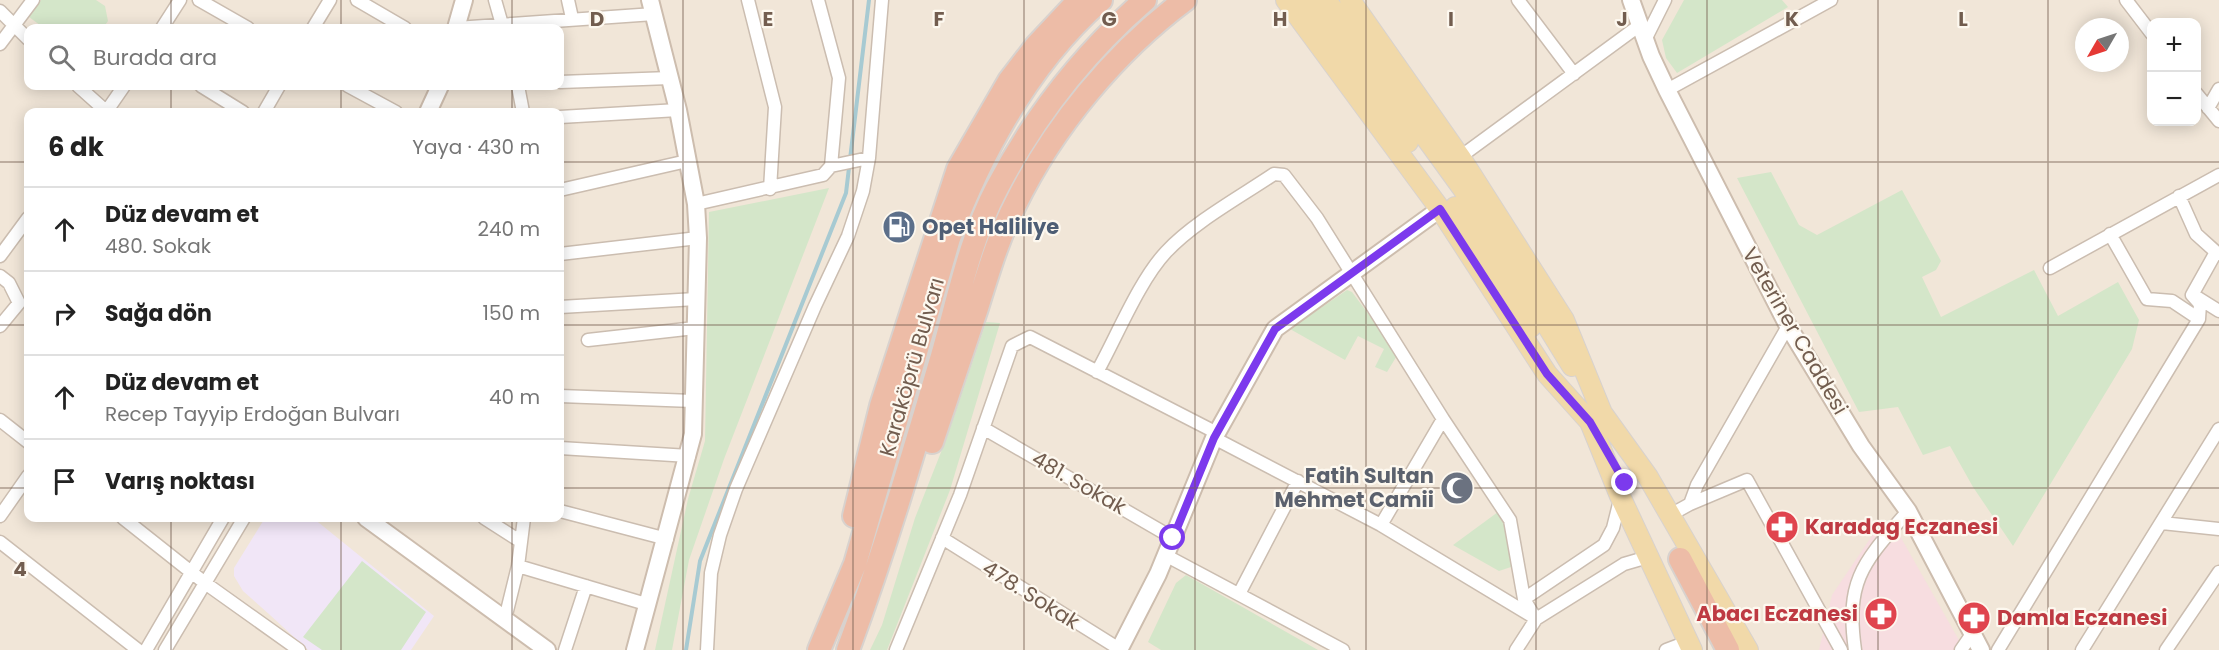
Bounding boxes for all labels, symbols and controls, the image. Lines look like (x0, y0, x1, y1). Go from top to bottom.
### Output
text: D (590, 5, 604, 33)
text: E (763, 5, 773, 33)
text: F (934, 5, 945, 33)
text: G (1101, 5, 1117, 33)
text: H (1273, 5, 1287, 33)
text: I (1448, 5, 1454, 33)
text: J (1616, 5, 1628, 33)
text: K (1785, 5, 1799, 33)
text: L (1958, 5, 1968, 33)
north arrow (2075, 18, 2129, 72)
map controls (2147, 18, 2201, 126)
button: + (2147, 18, 2201, 72)
search box (24, 24, 564, 90)
icon: search (45, 41, 78, 74)
text: Burada ara (93, 42, 217, 73)
button: − (2147, 72, 2201, 126)
text: 6 dk (48, 129, 104, 165)
text: Yaya · 430 m (412, 133, 540, 161)
text: Düz devam et (105, 199, 259, 230)
fuel station icon: Opet Haliliye (881, 209, 917, 245)
place label: Opet Haliliye (922, 212, 1059, 241)
icon: ahead (48, 213, 81, 246)
text: 240 m (477, 215, 540, 243)
text: 480. Sokak (105, 232, 211, 260)
street label: Veteriner Caddesi (1736, 242, 1855, 420)
street label: Karaköprü Bulvarı (872, 274, 951, 460)
icon: right (48, 297, 81, 330)
text: Sağa dön (105, 298, 212, 329)
text: 150 m (483, 299, 540, 327)
text: Düz devam et (105, 367, 259, 398)
icon: ahead (48, 381, 81, 414)
text: 40 m (489, 383, 540, 411)
text: Recep Tayyip Erdoğan Bulvarı (105, 400, 400, 428)
street label: 481. Sokak (1027, 444, 1132, 521)
place label: Fatih Sultan Mehmet Camii (1275, 461, 1434, 514)
icon: arrive (48, 465, 81, 498)
text: Varış noktası (105, 466, 255, 497)
route end (1611, 469, 1637, 495)
mosque icon: Fatih Sultan Mehmet Camii (1439, 470, 1475, 506)
pharmacy icon: Karadag Eczanesi (1764, 509, 1800, 545)
place label: Karadag Eczanesi (1805, 512, 1998, 541)
route start (1159, 524, 1185, 550)
street label: 478. Sokak (977, 553, 1086, 636)
text: 4 (13, 555, 27, 583)
pharmacy icon: Abacı Eczanesi (1863, 596, 1899, 632)
place label: Abacı Eczanesi (1696, 599, 1858, 628)
pharmacy icon: Damla Eczanesi (1956, 600, 1992, 636)
place label: Damla Eczanesi (1997, 603, 2167, 632)

